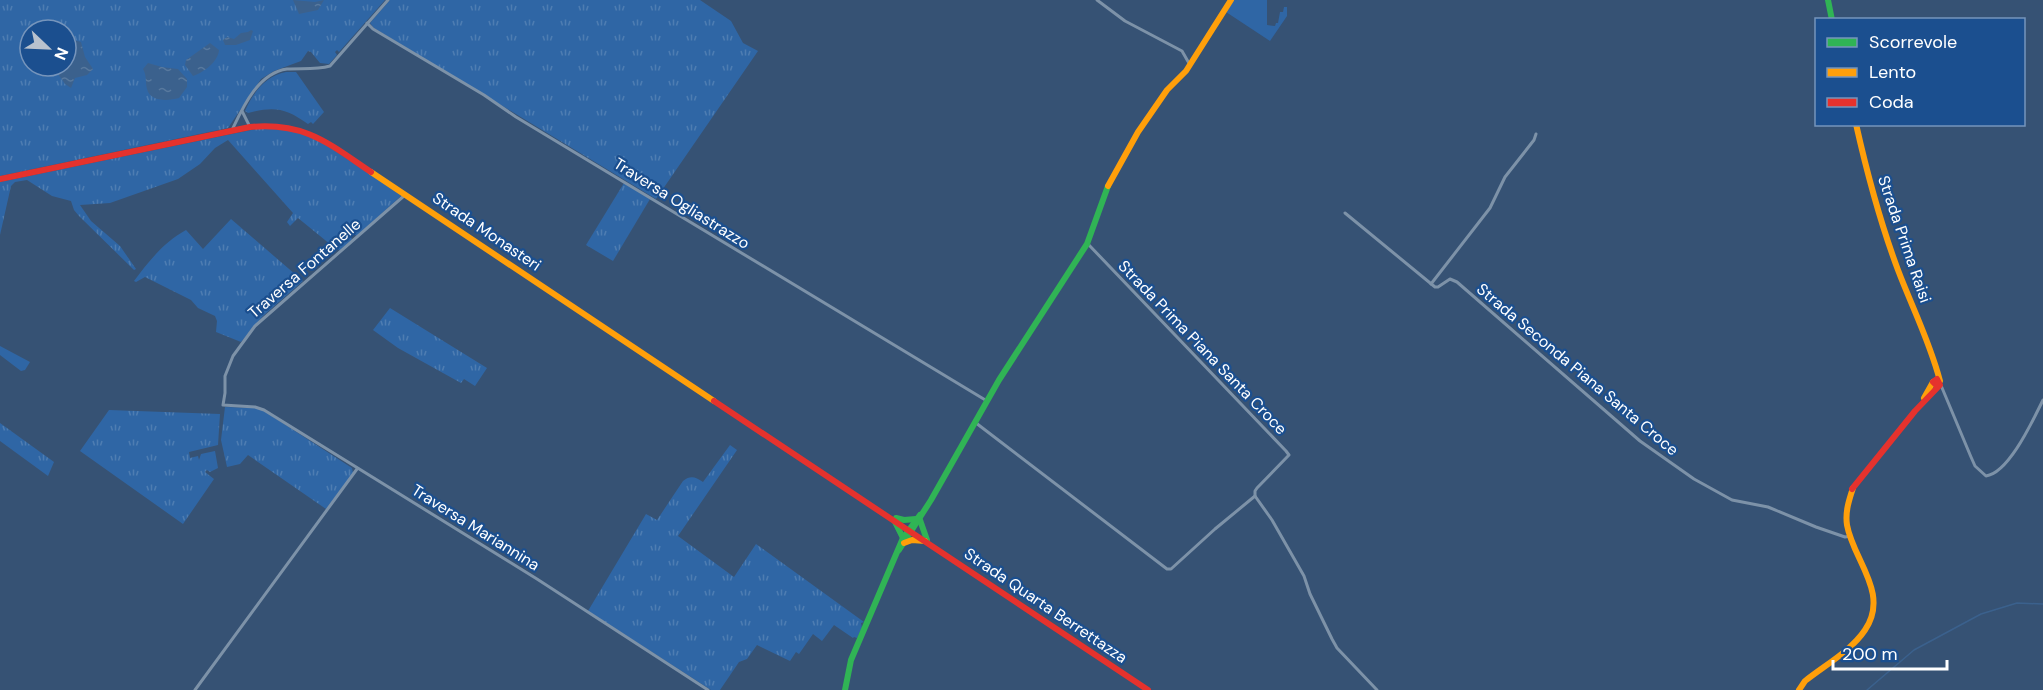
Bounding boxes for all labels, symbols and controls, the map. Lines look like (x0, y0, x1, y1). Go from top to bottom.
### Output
north arrow (18, 18, 78, 78)
legend (1815, 18, 2025, 126)
text: Scorrevole (1869, 30, 1957, 54)
text: N (49, 44, 73, 63)
text: Lento (1869, 60, 1916, 84)
text: Coda (1869, 90, 1914, 114)
street label: Traversa Ogliastrazzo (610, 153, 754, 254)
street label: Strada Prima Raisi (1873, 173, 1936, 306)
street label: Strada Monasteri (428, 187, 545, 276)
street label: Traversa Fontanelle (244, 214, 365, 323)
street label: Strada Prima Piana Santa Croce (1114, 256, 1292, 439)
street label: Strada Seconda Piana Santa Croce (1472, 279, 1683, 460)
street label: Traversa Mariannina (408, 480, 544, 575)
street label: Strada Quarta Berrettazza (960, 543, 1131, 668)
scale bar (1833, 633, 1947, 671)
text: 200 m (1842, 642, 1898, 666)

